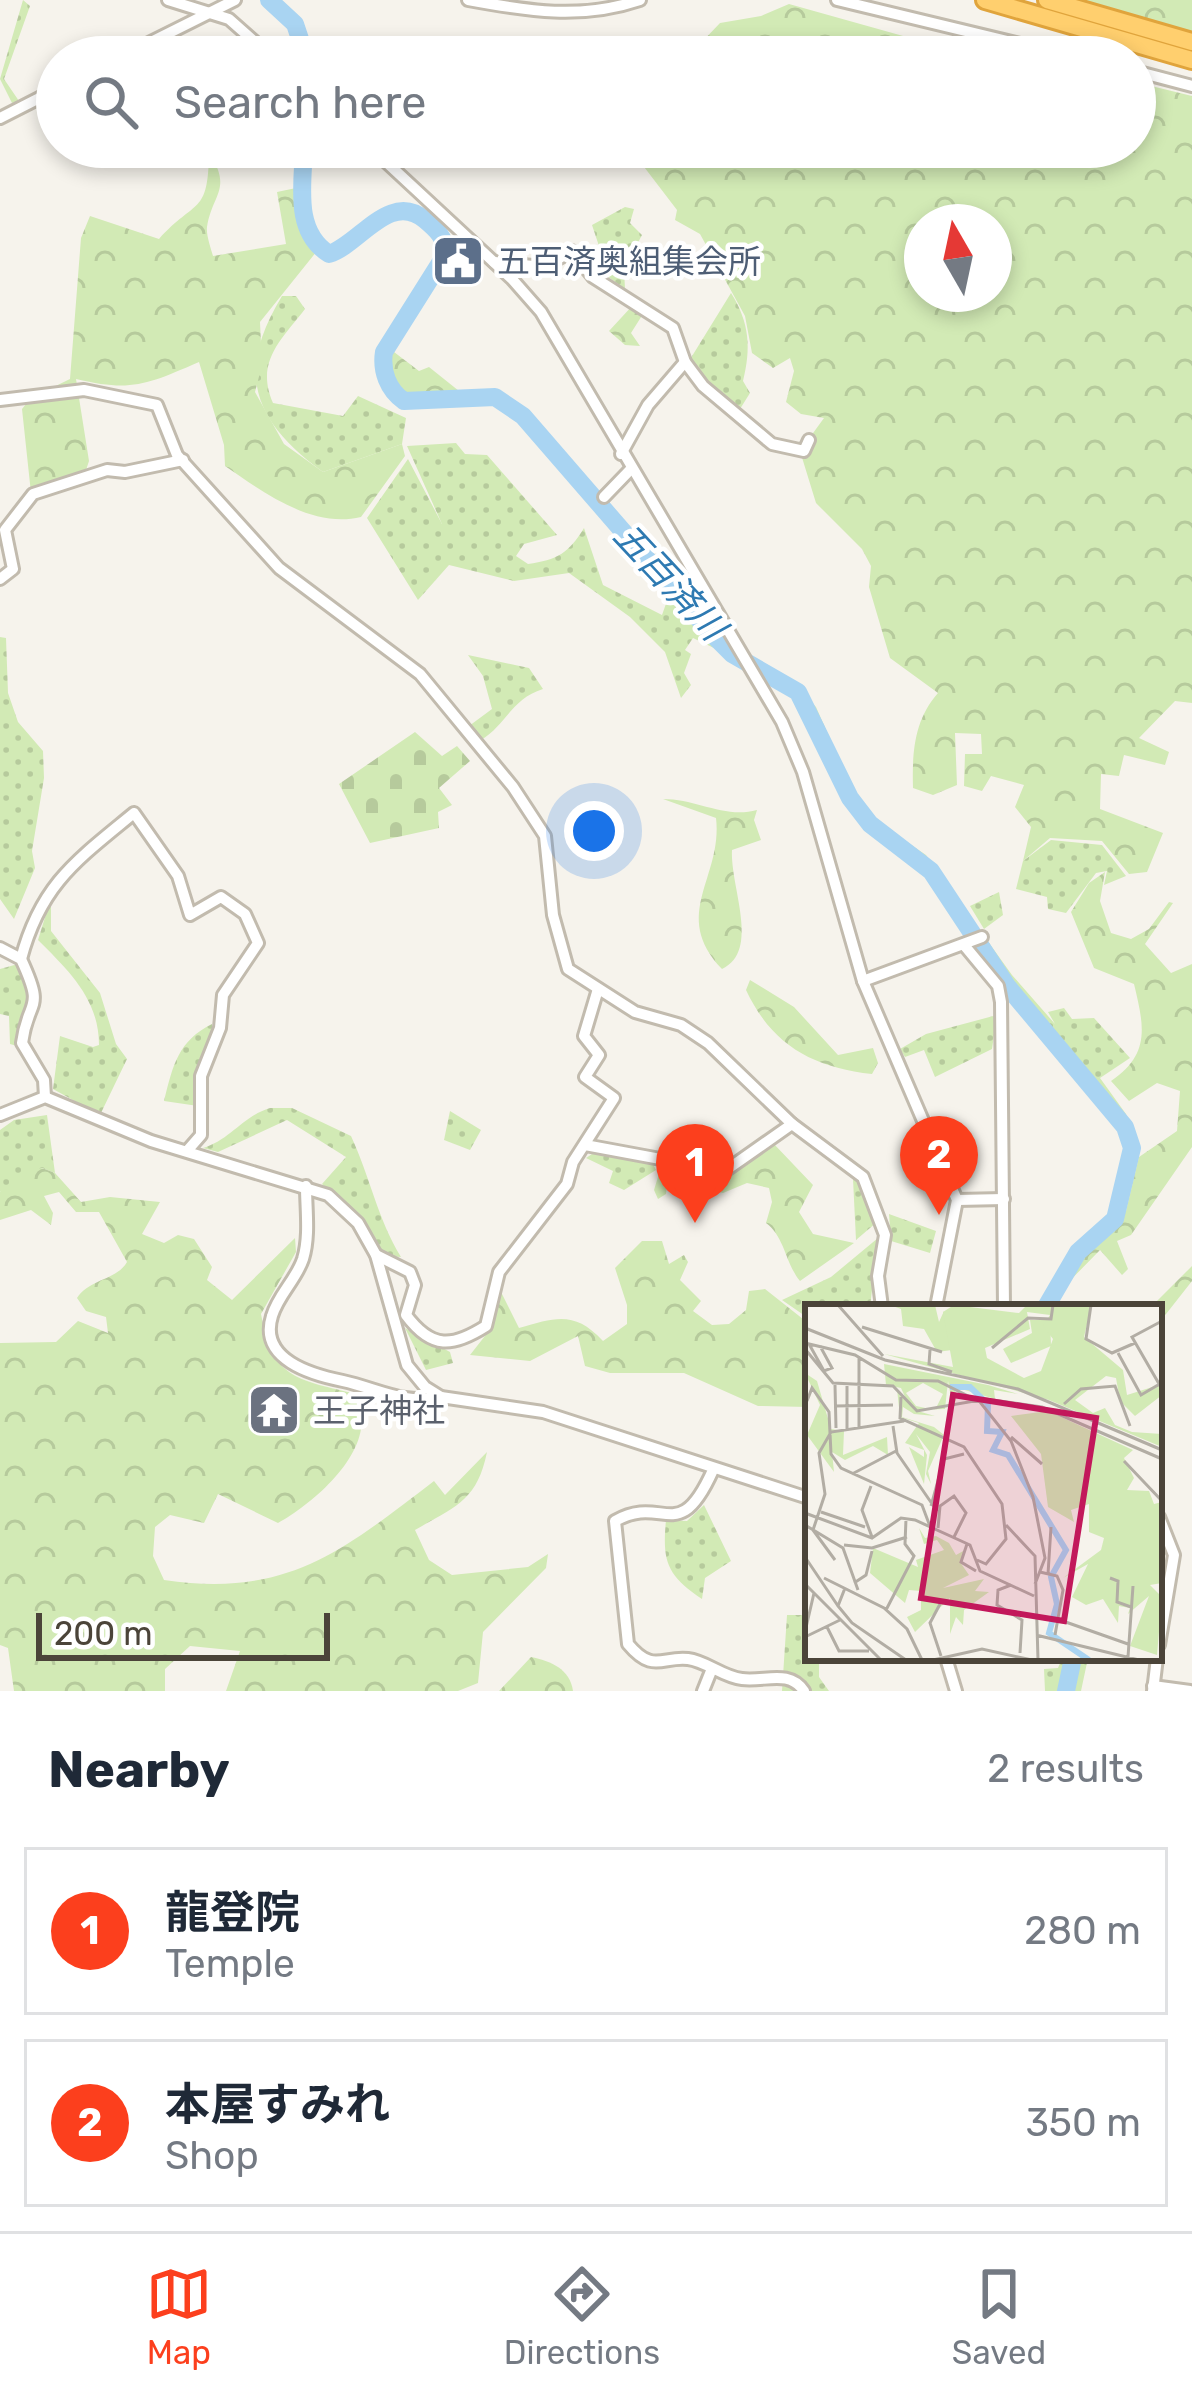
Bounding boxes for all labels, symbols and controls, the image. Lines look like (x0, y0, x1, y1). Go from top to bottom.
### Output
search box (36, 36, 1156, 168)
icon: search (78, 69, 144, 135)
text: Search here (174, 76, 426, 129)
north arrow (904, 204, 1012, 312)
public building icon: 五百済奥組集会所 (430, 233, 486, 289)
place label: 五百済奥組集会所 (497, 242, 761, 281)
water label: 五百済川 (605, 514, 737, 652)
your location (564, 801, 624, 861)
pin: 2 (900, 1116, 978, 1215)
pin: 1 (656, 1124, 734, 1223)
inset map (805, 1304, 1162, 1661)
temple icon: 王子神社 (246, 1382, 302, 1438)
place label: 王子神社 (313, 1391, 445, 1430)
scale bar (36, 1607, 330, 1660)
text: 200 m (54, 1614, 153, 1653)
text: Nearby (48, 1739, 230, 1800)
text: 2 results (987, 1746, 1144, 1792)
text: 龍登院 (165, 1886, 300, 1939)
text: 1 (80, 1908, 100, 1954)
text: 280 m (1024, 1908, 1141, 1954)
text: Temple (165, 1941, 295, 1987)
text: 本屋すみれ (165, 2078, 390, 2131)
text: 2 (77, 2100, 103, 2146)
text: 350 m (1025, 2100, 1141, 2146)
text: Shop (165, 2133, 259, 2179)
tab: Map (146, 2261, 212, 2372)
tab: Directions (504, 2261, 660, 2372)
tab: Saved (952, 2261, 1046, 2372)

